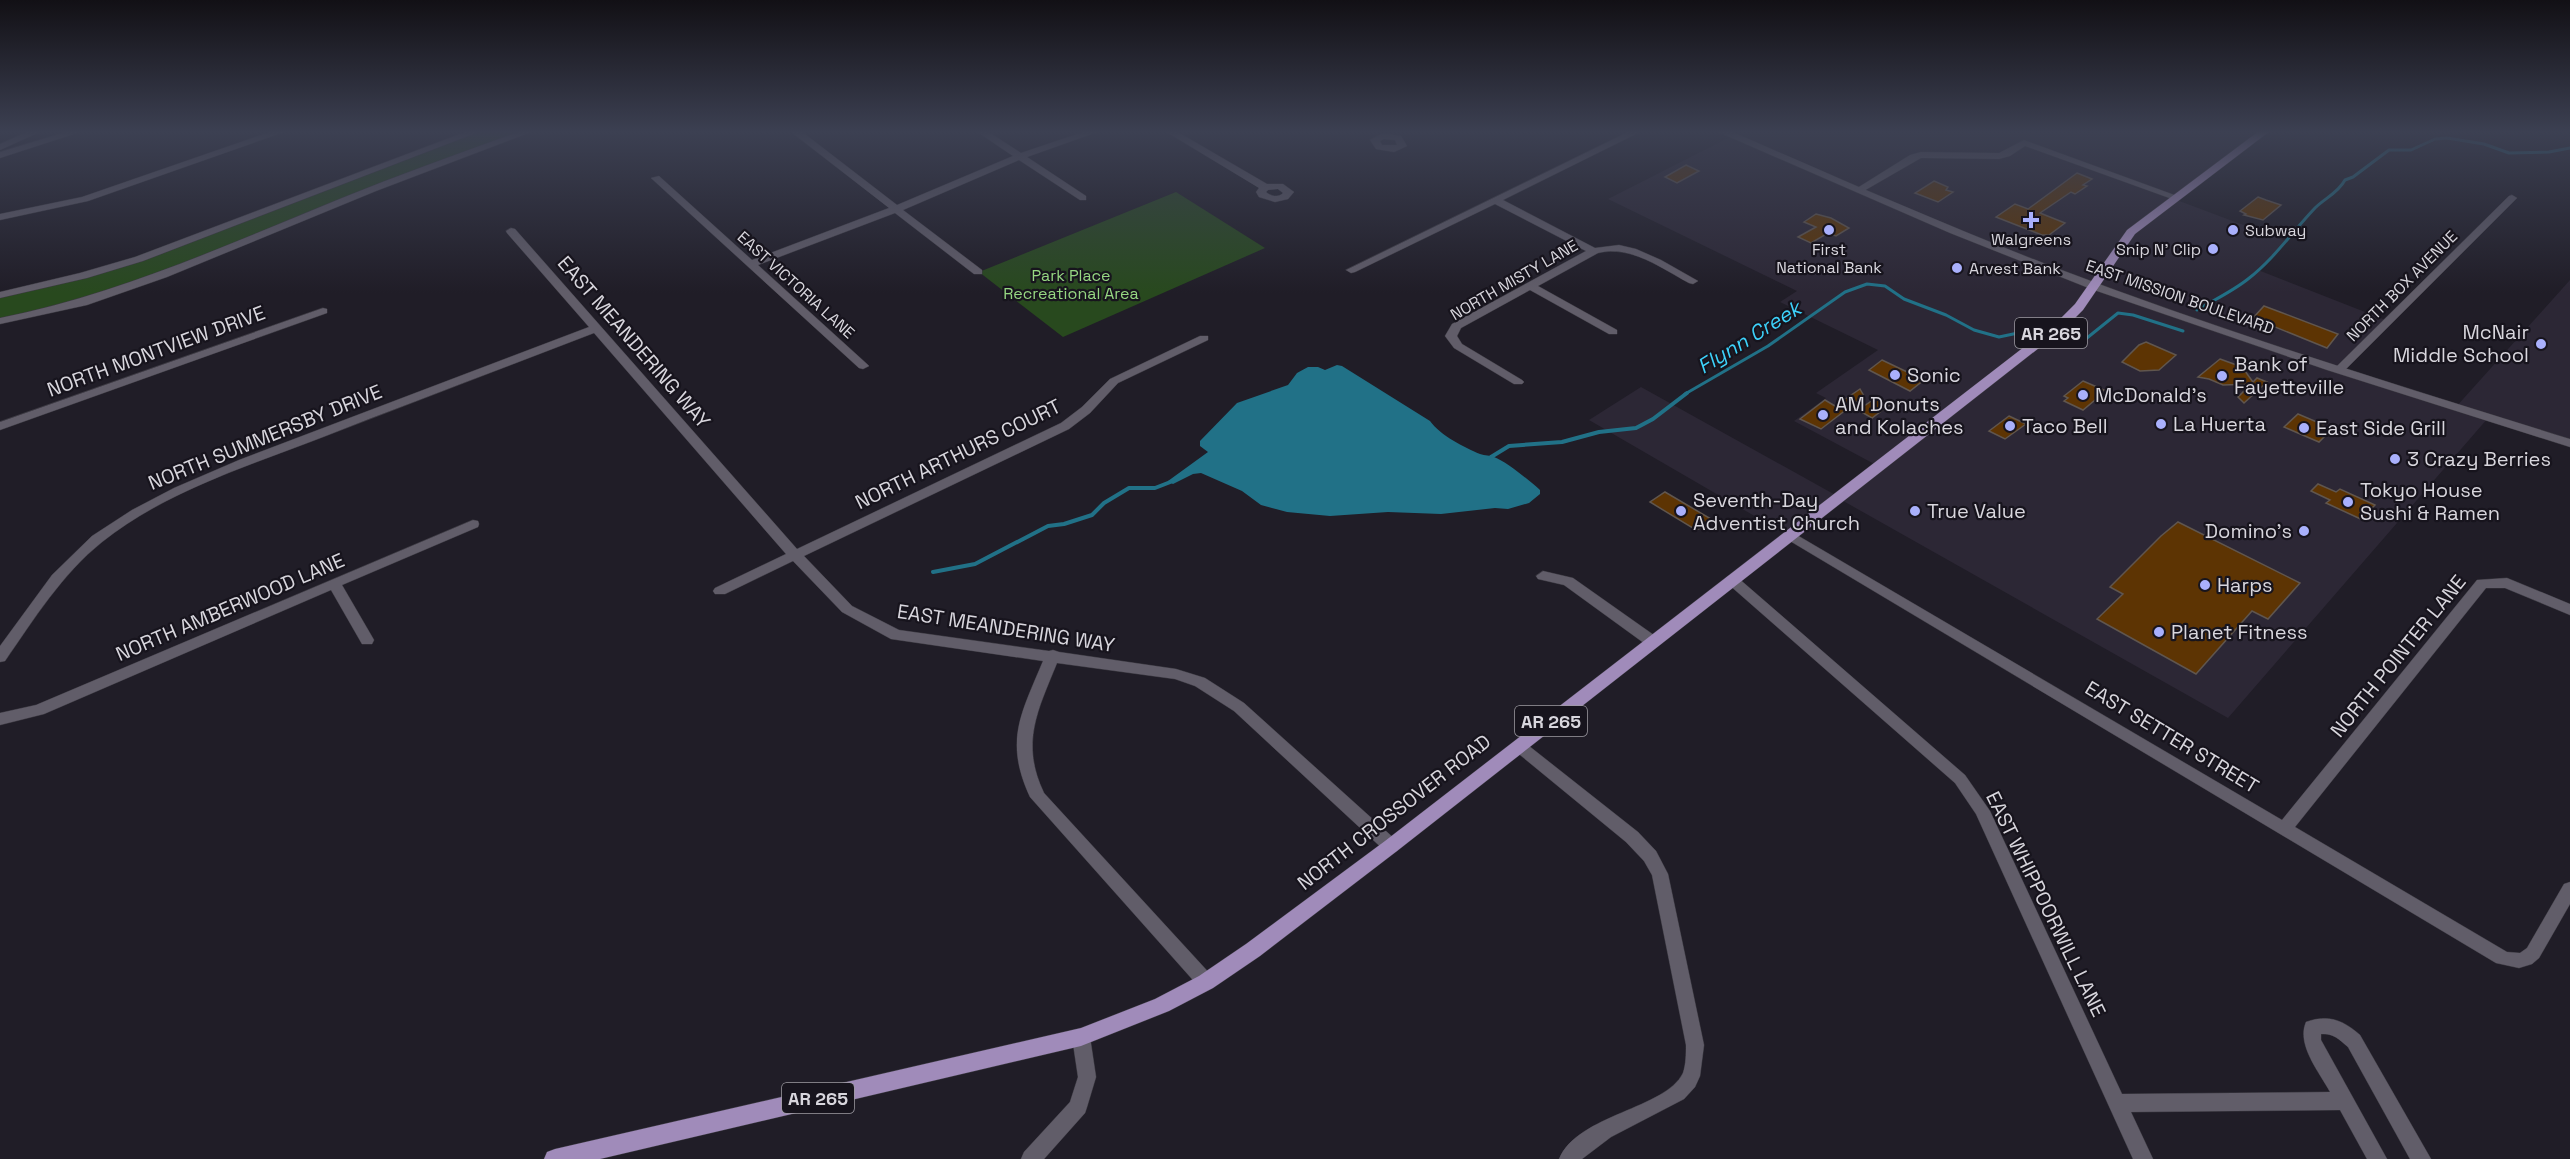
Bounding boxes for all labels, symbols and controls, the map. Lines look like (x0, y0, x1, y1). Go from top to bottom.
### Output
marker: Walgreens (2024, 213, 2038, 227)
place label: Subway (2245, 220, 2306, 241)
marker: First National Bank (1822, 223, 1836, 237)
marker: Subway (2226, 223, 2240, 237)
street label: NORTH BOX AVENUE (2342, 226, 2462, 346)
street label: EAST VICTORIA LANE (733, 227, 859, 343)
place label: Walgreens (1991, 229, 2071, 250)
street label: NORTH MISTY LANE (1446, 235, 1582, 325)
place label: First National Bank (1776, 239, 1882, 278)
place label: Snip N' Clip (2116, 239, 2201, 260)
marker: Snip N' Clip (2206, 242, 2220, 256)
street label: EAST MEANDERING WAY (552, 250, 716, 434)
street label: EAST MISSION BOULEVARD (2083, 255, 2277, 339)
place label: Arvest Bank (1969, 258, 2061, 279)
marker: Arvest Bank (1950, 261, 1964, 275)
park label: Park Place Recreational Area (1003, 265, 1139, 304)
water label: Flynn Creek (1692, 293, 1808, 380)
street label: NORTH MONTVIEW DRIVE (43, 299, 269, 403)
road number: AR 265 (2015, 318, 2087, 348)
place label: McNair Middle School (2393, 319, 2529, 368)
marker: McNair Middle School (2534, 337, 2548, 351)
place label: Bank of Fayetteville (2234, 351, 2344, 400)
place label: Sonic (1907, 362, 1961, 388)
marker: Sonic (1888, 368, 1902, 382)
marker: Bank of Fayetteville (2215, 369, 2229, 383)
street label: NORTH SUMMERSBY DRIVE (144, 378, 386, 496)
place label: McDonald's (2095, 382, 2207, 408)
marker: McDonald's (2076, 388, 2090, 402)
place label: AM Donuts and Kolaches (1835, 391, 1964, 440)
street label: NORTH ARTHURS COURT (851, 393, 1065, 515)
marker: AM Donuts and Kolaches (1816, 408, 1830, 422)
place label: La Huerta (2173, 411, 2266, 437)
place label: Taco Bell (2022, 413, 2108, 439)
place label: East Side Grill (2316, 415, 2446, 441)
marker: La Huerta (2154, 417, 2168, 431)
marker: Taco Bell (2003, 419, 2017, 433)
marker: East Side Grill (2297, 421, 2311, 435)
place label: 3 Crazy Berries (2407, 446, 2551, 472)
marker: 3 Crazy Berries (2388, 452, 2402, 466)
place label: Tokyo House Sushi & Ramen (2360, 477, 2500, 526)
place label: Seventh-Day Adventist Church (1693, 487, 1860, 536)
marker: Tokyo House Sushi & Ramen (2341, 495, 2355, 509)
place label: True Value (1927, 498, 2026, 524)
marker: Seventh-Day Adventist Church (1674, 504, 1688, 518)
marker: True Value (1908, 504, 1922, 518)
place label: Domino's (2205, 518, 2292, 544)
marker: Domino's (2297, 524, 2311, 538)
street label: NORTH AMBERWOOD LANE (112, 547, 348, 667)
street label: NORTH POINTER LANE (2324, 570, 2472, 742)
place label: Harps (2217, 572, 2273, 598)
marker: Harps (2198, 578, 2212, 592)
street label: EAST MEANDERING WAY (895, 598, 1117, 658)
place label: Planet Fitness (2171, 619, 2308, 645)
marker: Planet Fitness (2152, 625, 2166, 639)
street label: EAST SETTER STREET (2080, 675, 2264, 799)
road number: AR 265 (1515, 706, 1587, 736)
street label: NORTH CROSSOVER ROAD (1292, 728, 1496, 896)
street label: EAST WHIPPOORWILL LANE (1980, 787, 2112, 1021)
road number: AR 265 (782, 1083, 854, 1113)

